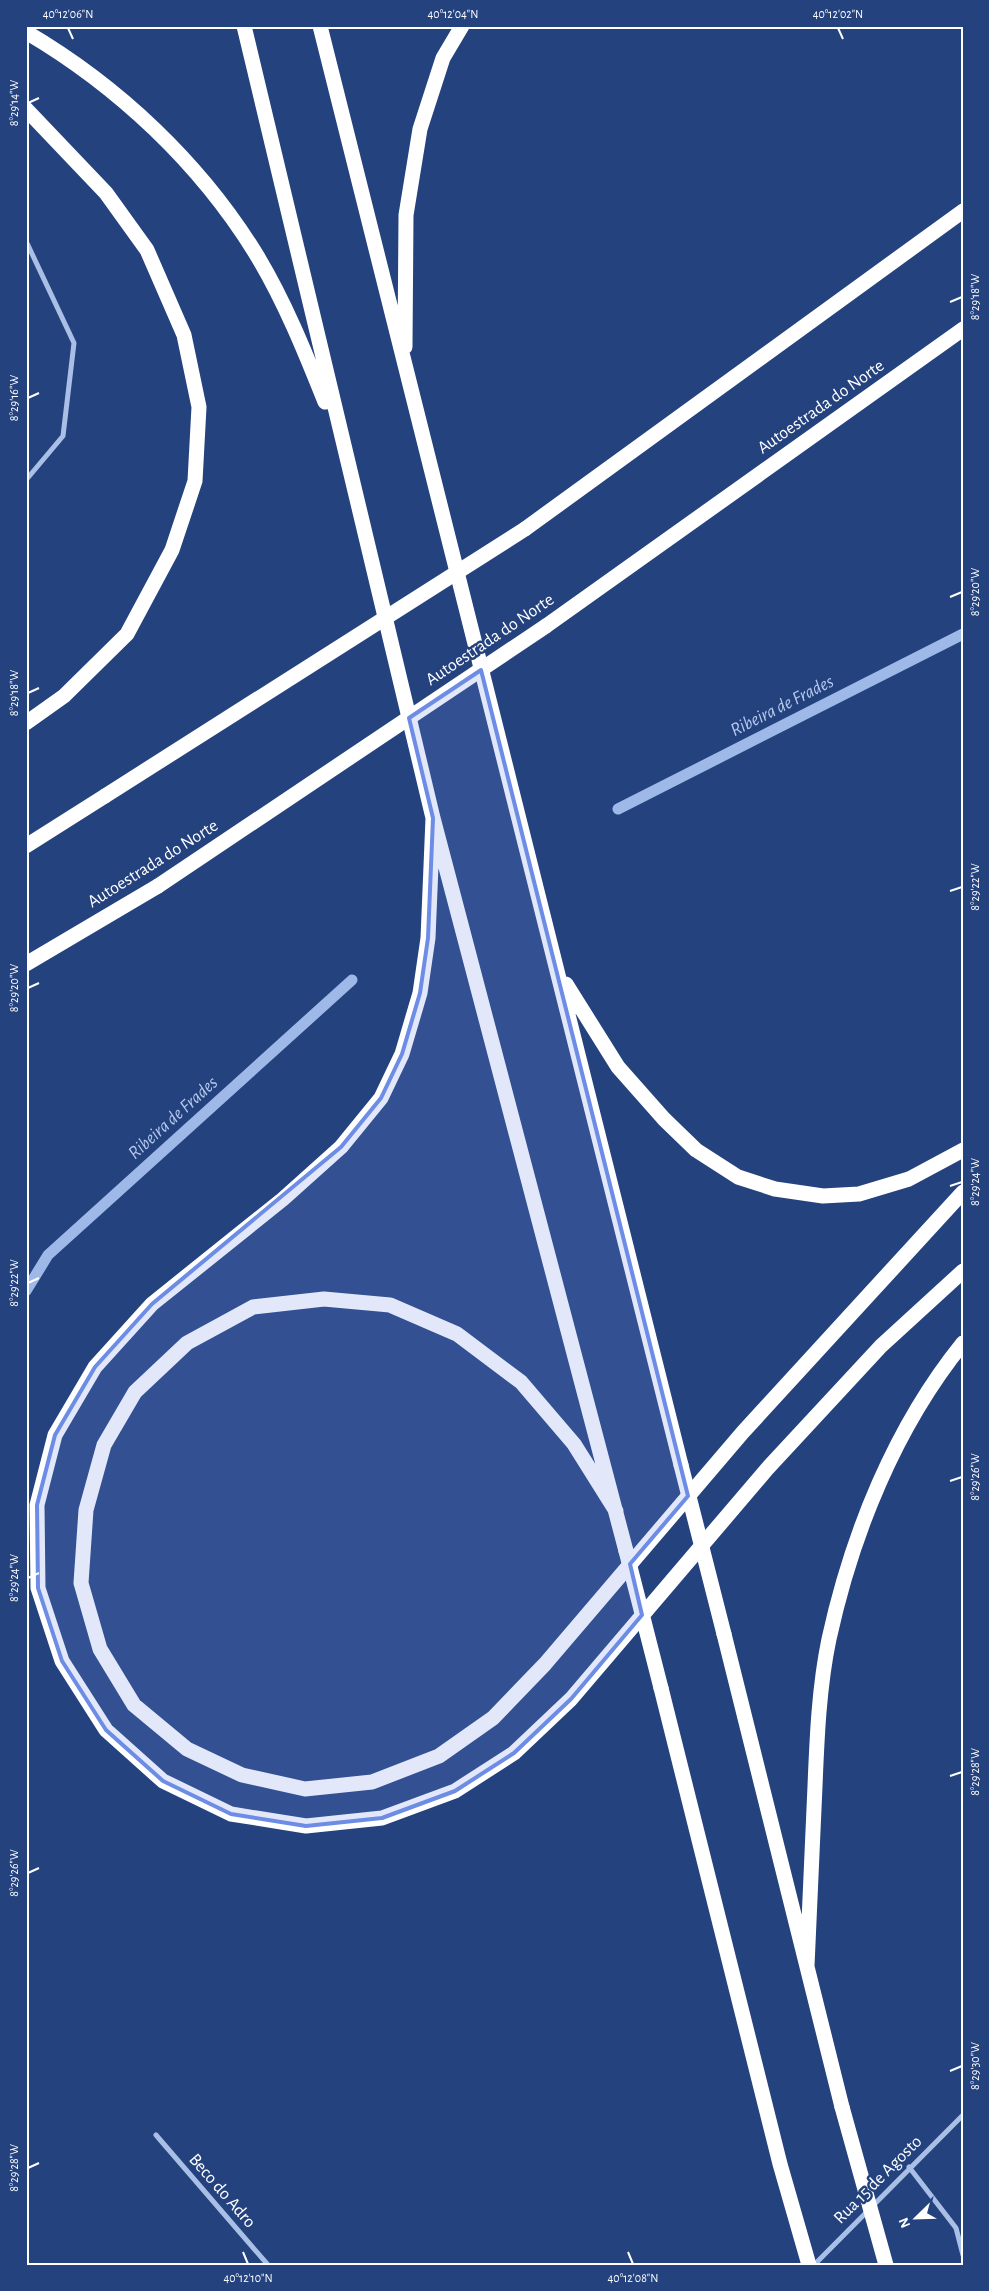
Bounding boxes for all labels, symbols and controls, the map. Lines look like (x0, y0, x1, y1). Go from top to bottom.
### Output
text: 40°12'06"N (43, 8, 93, 20)
text: 40°12'04"N (428, 8, 478, 20)
text: 40°12'02"N (813, 8, 863, 20)
text: 8°29'14"W (8, 80, 20, 126)
text: 8°29'18"W (969, 274, 981, 320)
street label: Autoestrada do Norte (754, 357, 888, 457)
text: 8°29'16"W (8, 375, 20, 421)
text: 8°29'20"W (969, 568, 981, 616)
street label: Autoestrada do Norte (423, 591, 557, 689)
text: 8°29'18"W (8, 670, 20, 716)
water label: Ribeira de Frades (727, 672, 837, 740)
street label: Autoestrada do Norte (85, 817, 221, 911)
text: 8°29'22"W (969, 863, 981, 911)
text: 8°29'20"W (8, 964, 20, 1012)
water label: Ribeira de Frades (125, 1073, 221, 1163)
text: 8°29'24"W (969, 1158, 981, 1206)
text: 8°29'22"W (8, 1259, 20, 1307)
text: 8°29'26"W (969, 1453, 981, 1501)
text: 8°29'24"W (8, 1554, 20, 1602)
text: 8°29'28"W (969, 1748, 981, 1796)
text: 8°29'26"W (8, 1849, 20, 1897)
text: 8°29'30"W (969, 2042, 981, 2090)
street label: Rua 15 de Agosto (830, 2132, 926, 2228)
text: 8°29'28"W (8, 2144, 20, 2192)
street label: Beco do Adro (185, 2150, 259, 2232)
north arrow (892, 2194, 942, 2244)
text: N (897, 2215, 913, 2230)
text: 40°12'10"N (223, 2272, 273, 2284)
text: 40°12'08"N (608, 2272, 658, 2284)

